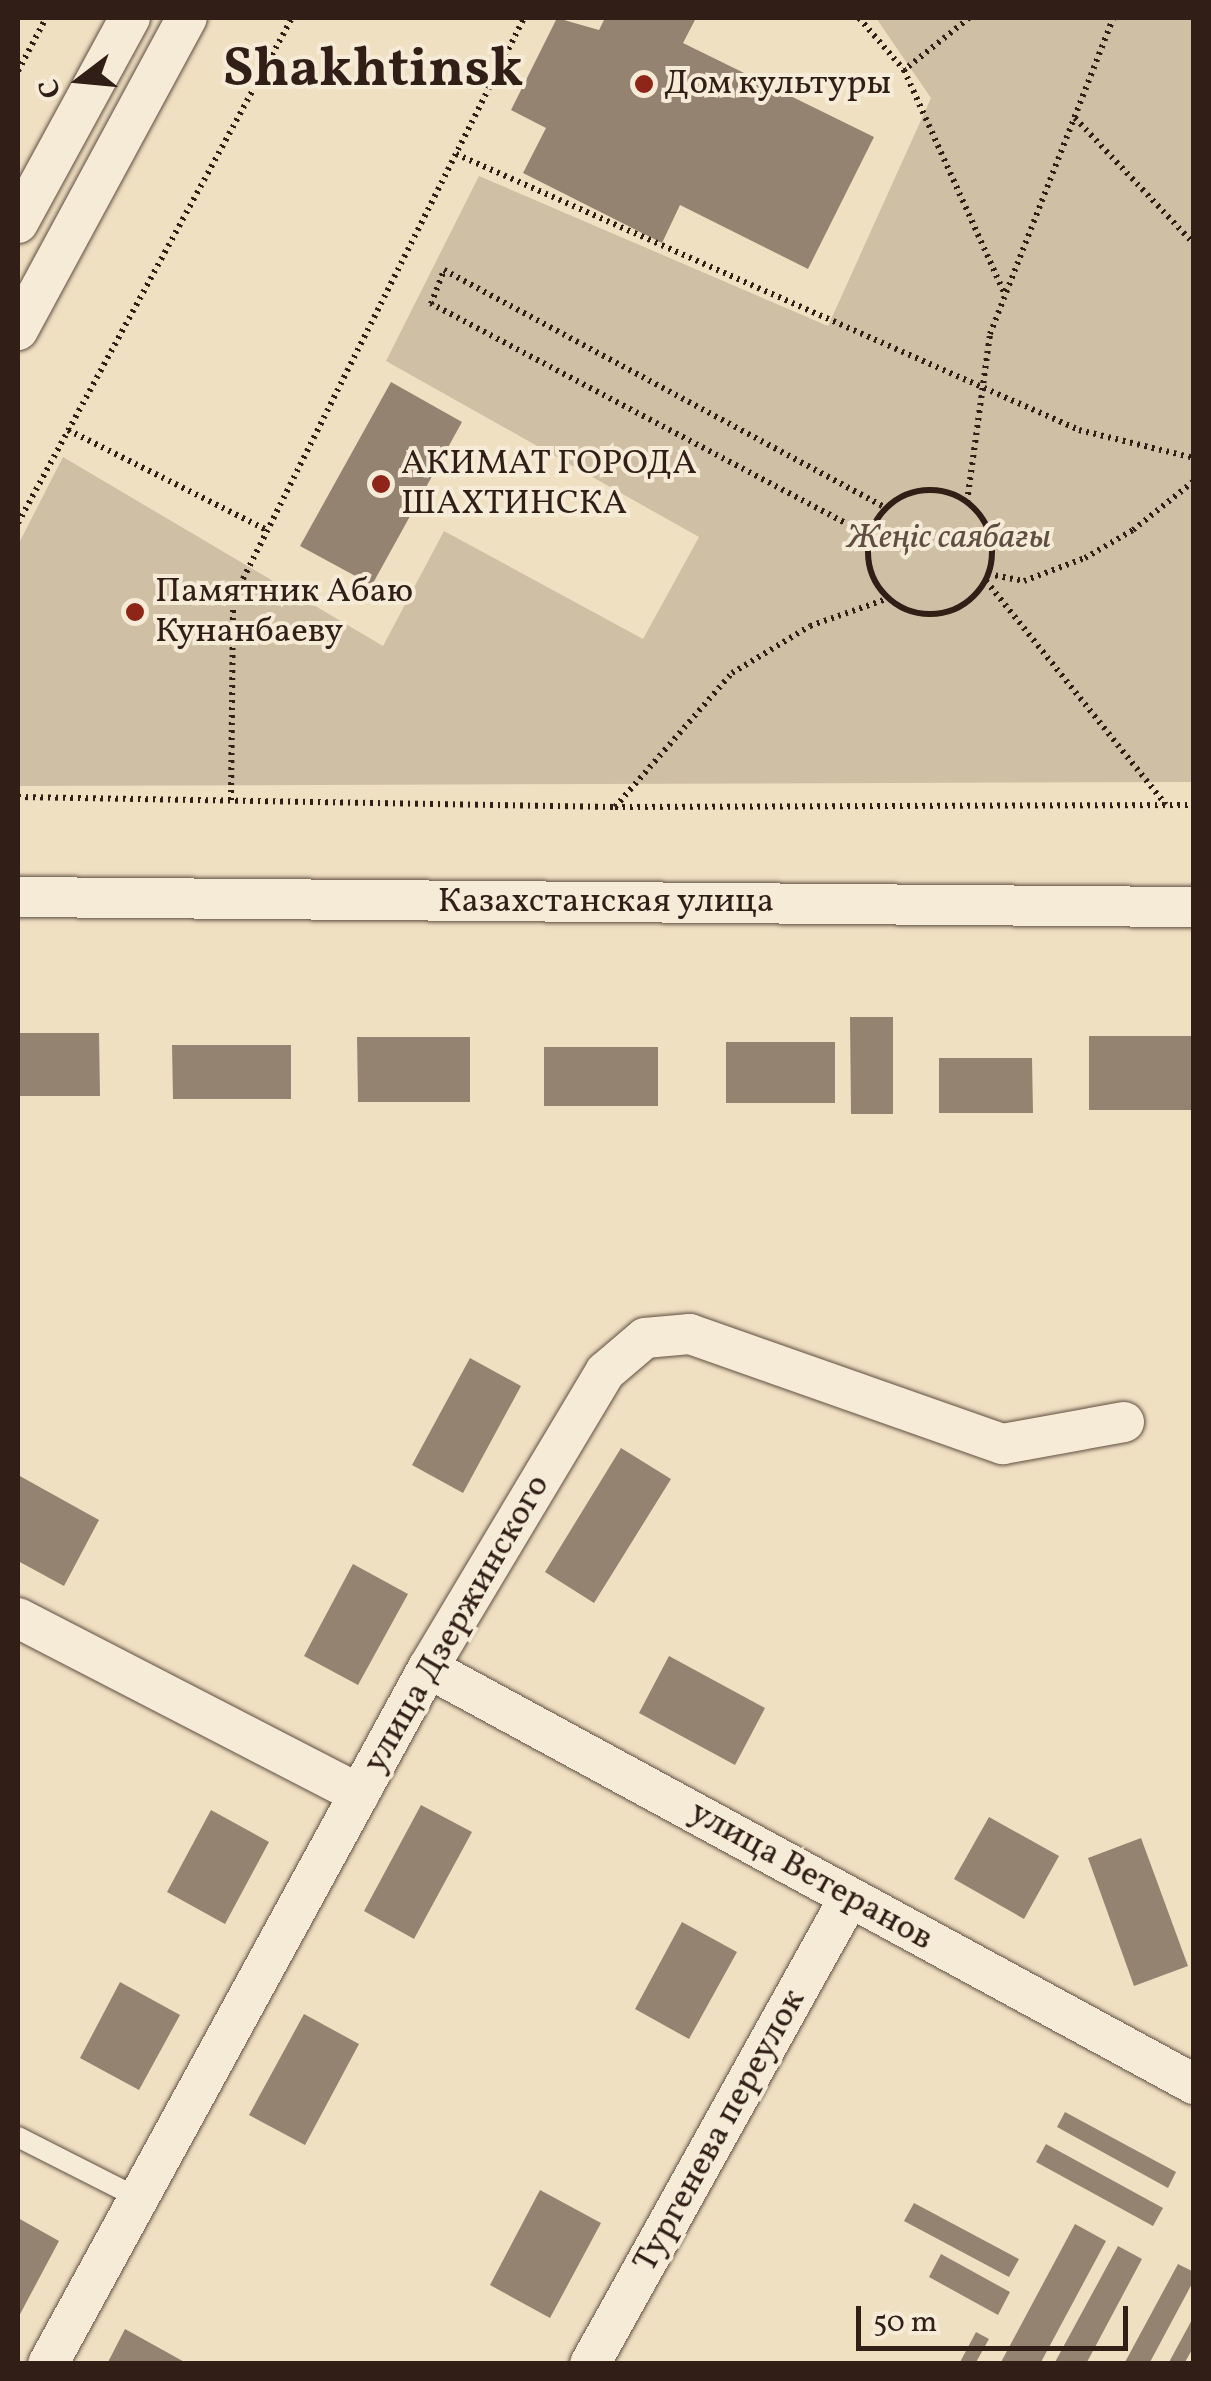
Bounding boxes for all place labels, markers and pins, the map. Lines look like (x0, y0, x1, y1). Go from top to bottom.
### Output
place label: Дом культуры (664, 63, 891, 105)
marker: Дом культуры (633, 73, 655, 95)
place label: АКИМАТ ГОРОДА ШАХТИНСКА (401, 443, 698, 525)
marker: АКИМАТ ГОРОДА ШАХТИНСКА (370, 473, 392, 495)
place label: Памятник Абаю Кунанбаеву (155, 571, 413, 653)
marker: Памятник Абаю Кунанбаеву (124, 601, 146, 623)

